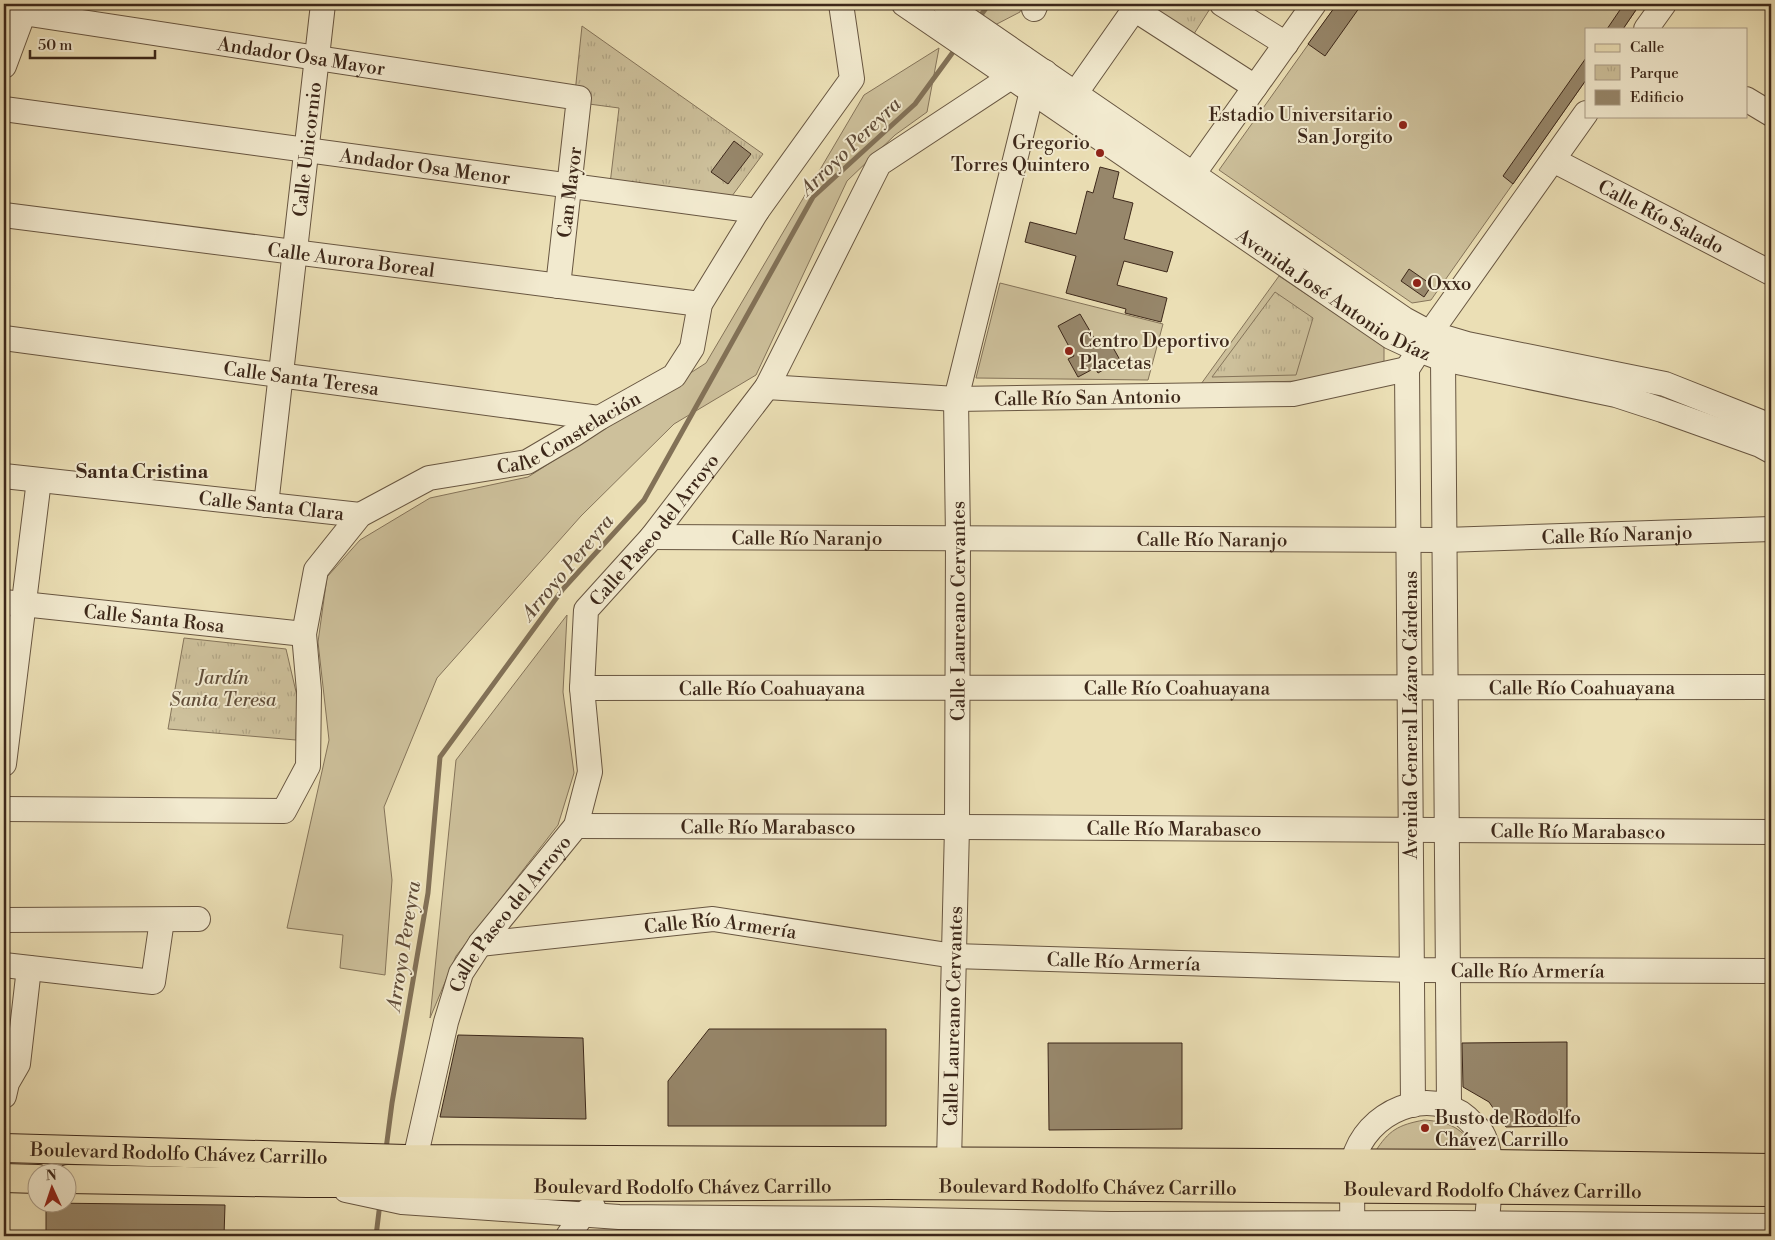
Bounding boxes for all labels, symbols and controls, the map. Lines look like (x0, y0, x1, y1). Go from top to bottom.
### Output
scale bar (30, 28, 155, 60)
legend (1585, 28, 1748, 118)
street label: Andador Osa Mayor (215, 32, 387, 81)
text: 50 m (38, 36, 72, 55)
text: Calle (1630, 38, 1664, 57)
text: Parque (1630, 64, 1679, 83)
street label: Calle Unicornio (288, 81, 327, 218)
text: Edificio (1630, 88, 1684, 107)
water label: Arroyo Pereyra (794, 92, 908, 203)
place label: Estadio Universitario San Jorgito (1208, 103, 1393, 149)
marker: Estadio Universitario San Jorgito (1397, 119, 1409, 131)
place label: Gregorio Torres Quintero (951, 131, 1090, 177)
street label: Andador Osa Menor (337, 143, 512, 190)
street label: Can Mayor (552, 145, 588, 239)
marker: Gregorio Torres Quintero (1094, 147, 1106, 159)
street label: Calle Río Salado (1594, 174, 1728, 260)
street label: Avenida José Antonio Díaz (1231, 223, 1434, 366)
street label: Calle Aurora Boreal (266, 238, 437, 283)
place label: Oxxo (1427, 272, 1471, 296)
marker: Oxxo (1411, 277, 1423, 289)
place label: Centro Deportivo Placetas (1079, 329, 1230, 375)
marker: Centro Deportivo Placetas (1063, 345, 1075, 357)
street label: Calle Santa Teresa (222, 357, 381, 401)
street label: Calle Río San Antonio (994, 385, 1181, 411)
street label: Calle Constelación (495, 386, 645, 480)
street label: Calle Paseo del Arroyo (584, 449, 725, 612)
district label: Santa Cristina (76, 460, 208, 485)
street label: Calle Santa Clara (197, 486, 346, 526)
street label: Calle Laureano Cervantes (946, 501, 971, 721)
water label: Arroyo Pereyra (515, 509, 620, 628)
street label: Calle Río Naranjo (1541, 521, 1693, 550)
street label: Calle Río Naranjo (731, 526, 883, 551)
street label: Calle Río Naranjo (1136, 528, 1288, 552)
street label: Avenida General Lázaro Cárdenas (1399, 571, 1423, 860)
street label: Calle Santa Rosa (82, 600, 226, 638)
park label: Jardín Santa Teresa (170, 666, 277, 712)
street label: Calle Río Coahuayana (1084, 676, 1271, 701)
street label: Calle Río Coahuayana (1489, 676, 1676, 700)
street label: Calle Río Coahuayana (679, 677, 866, 701)
street label: Calle Río Marabasco (681, 815, 855, 840)
street label: Calle Río Marabasco (1087, 817, 1261, 842)
street label: Calle Río Marabasco (1491, 819, 1665, 844)
street label: Calle Paseo del Arroyo (445, 831, 577, 995)
water label: Arroyo Pereyra (382, 879, 427, 1015)
street label: Calle Laureano Cervantes (939, 906, 968, 1126)
street label: Calle Río Armería (643, 908, 799, 945)
street label: Calle Río Armería (1046, 948, 1201, 977)
street label: Calle Río Armería (1451, 959, 1605, 984)
place label: Busto de Rodolfo Chávez Carrillo (1434, 1106, 1581, 1152)
marker: Busto de Rodolfo Chávez Carrillo (1419, 1122, 1431, 1134)
street label: Boulevard Rodolfo Chávez Carrillo (29, 1138, 328, 1170)
north arrow (28, 1162, 78, 1212)
text: N (45, 1167, 57, 1185)
street label: Boulevard Rodolfo Chávez Carrillo (533, 1174, 832, 1200)
street label: Boulevard Rodolfo Chávez Carrillo (938, 1174, 1237, 1201)
street label: Boulevard Rodolfo Chávez Carrillo (1343, 1178, 1642, 1204)

